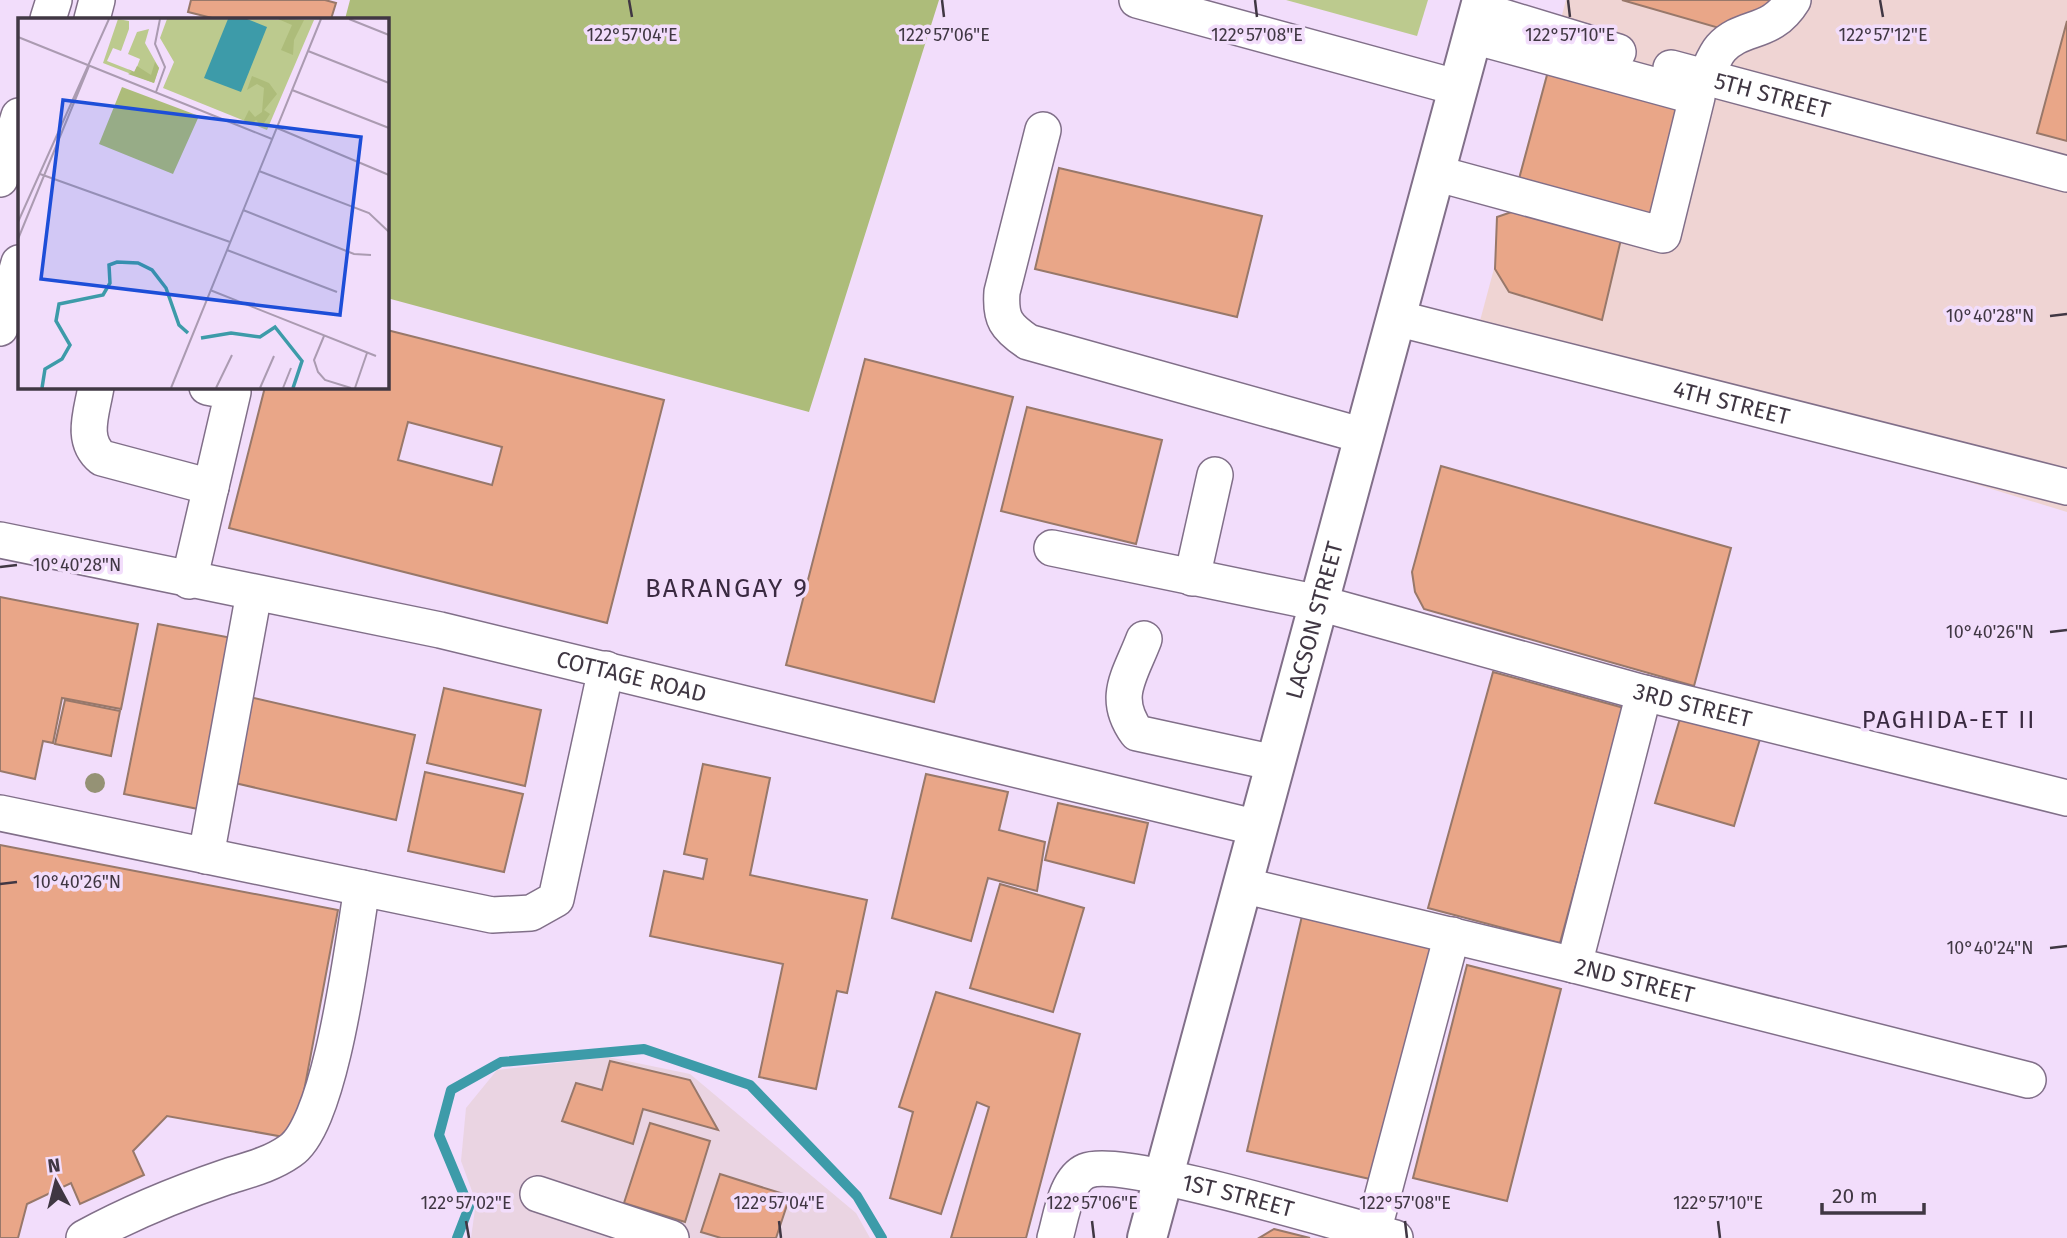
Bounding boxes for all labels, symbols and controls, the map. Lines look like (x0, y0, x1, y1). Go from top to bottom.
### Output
inset map (18, 18, 388, 388)
text: 122°57'04"E (586, 24, 678, 46)
text: 122°57'06"E (898, 24, 990, 46)
text: 122°57'08"E (1211, 24, 1303, 46)
text: 122°57'10"E (1525, 24, 1615, 46)
text: 122°57'12"E (1838, 24, 1928, 46)
street label: 5TH STREET (1711, 66, 1833, 124)
text: 10°40'28"N (1946, 305, 2034, 327)
street label: 4TH STREET (1670, 374, 1793, 431)
street label: LACSON STREET (1280, 538, 1349, 702)
text: 10°40'28"N (33, 554, 121, 576)
district label: BARANGAY 9 (645, 573, 809, 604)
text: 10°40'26"N (1946, 621, 2034, 643)
street label: COTTAGE ROAD (553, 645, 709, 708)
street label: 3RD STREET (1630, 677, 1755, 733)
district label: PAGHIDA-ET II (1862, 706, 2036, 734)
text: 10°40'26"N (33, 871, 121, 893)
text: 10°40'24"N (1946, 937, 2034, 959)
street label: 2ND STREET (1572, 952, 1697, 1009)
north arrow (21, 1147, 91, 1217)
text: N (46, 1153, 62, 1178)
street label: 1ST STREET (1179, 1168, 1297, 1223)
scale bar (1822, 1172, 1924, 1216)
text: 20 m (1832, 1183, 1878, 1209)
text: 122°57'02"E (420, 1192, 512, 1214)
text: 122°57'04"E (733, 1192, 825, 1214)
text: 122°57'06"E (1046, 1192, 1138, 1214)
text: 122°57'08"E (1359, 1192, 1451, 1214)
text: 122°57'10"E (1673, 1192, 1763, 1214)

